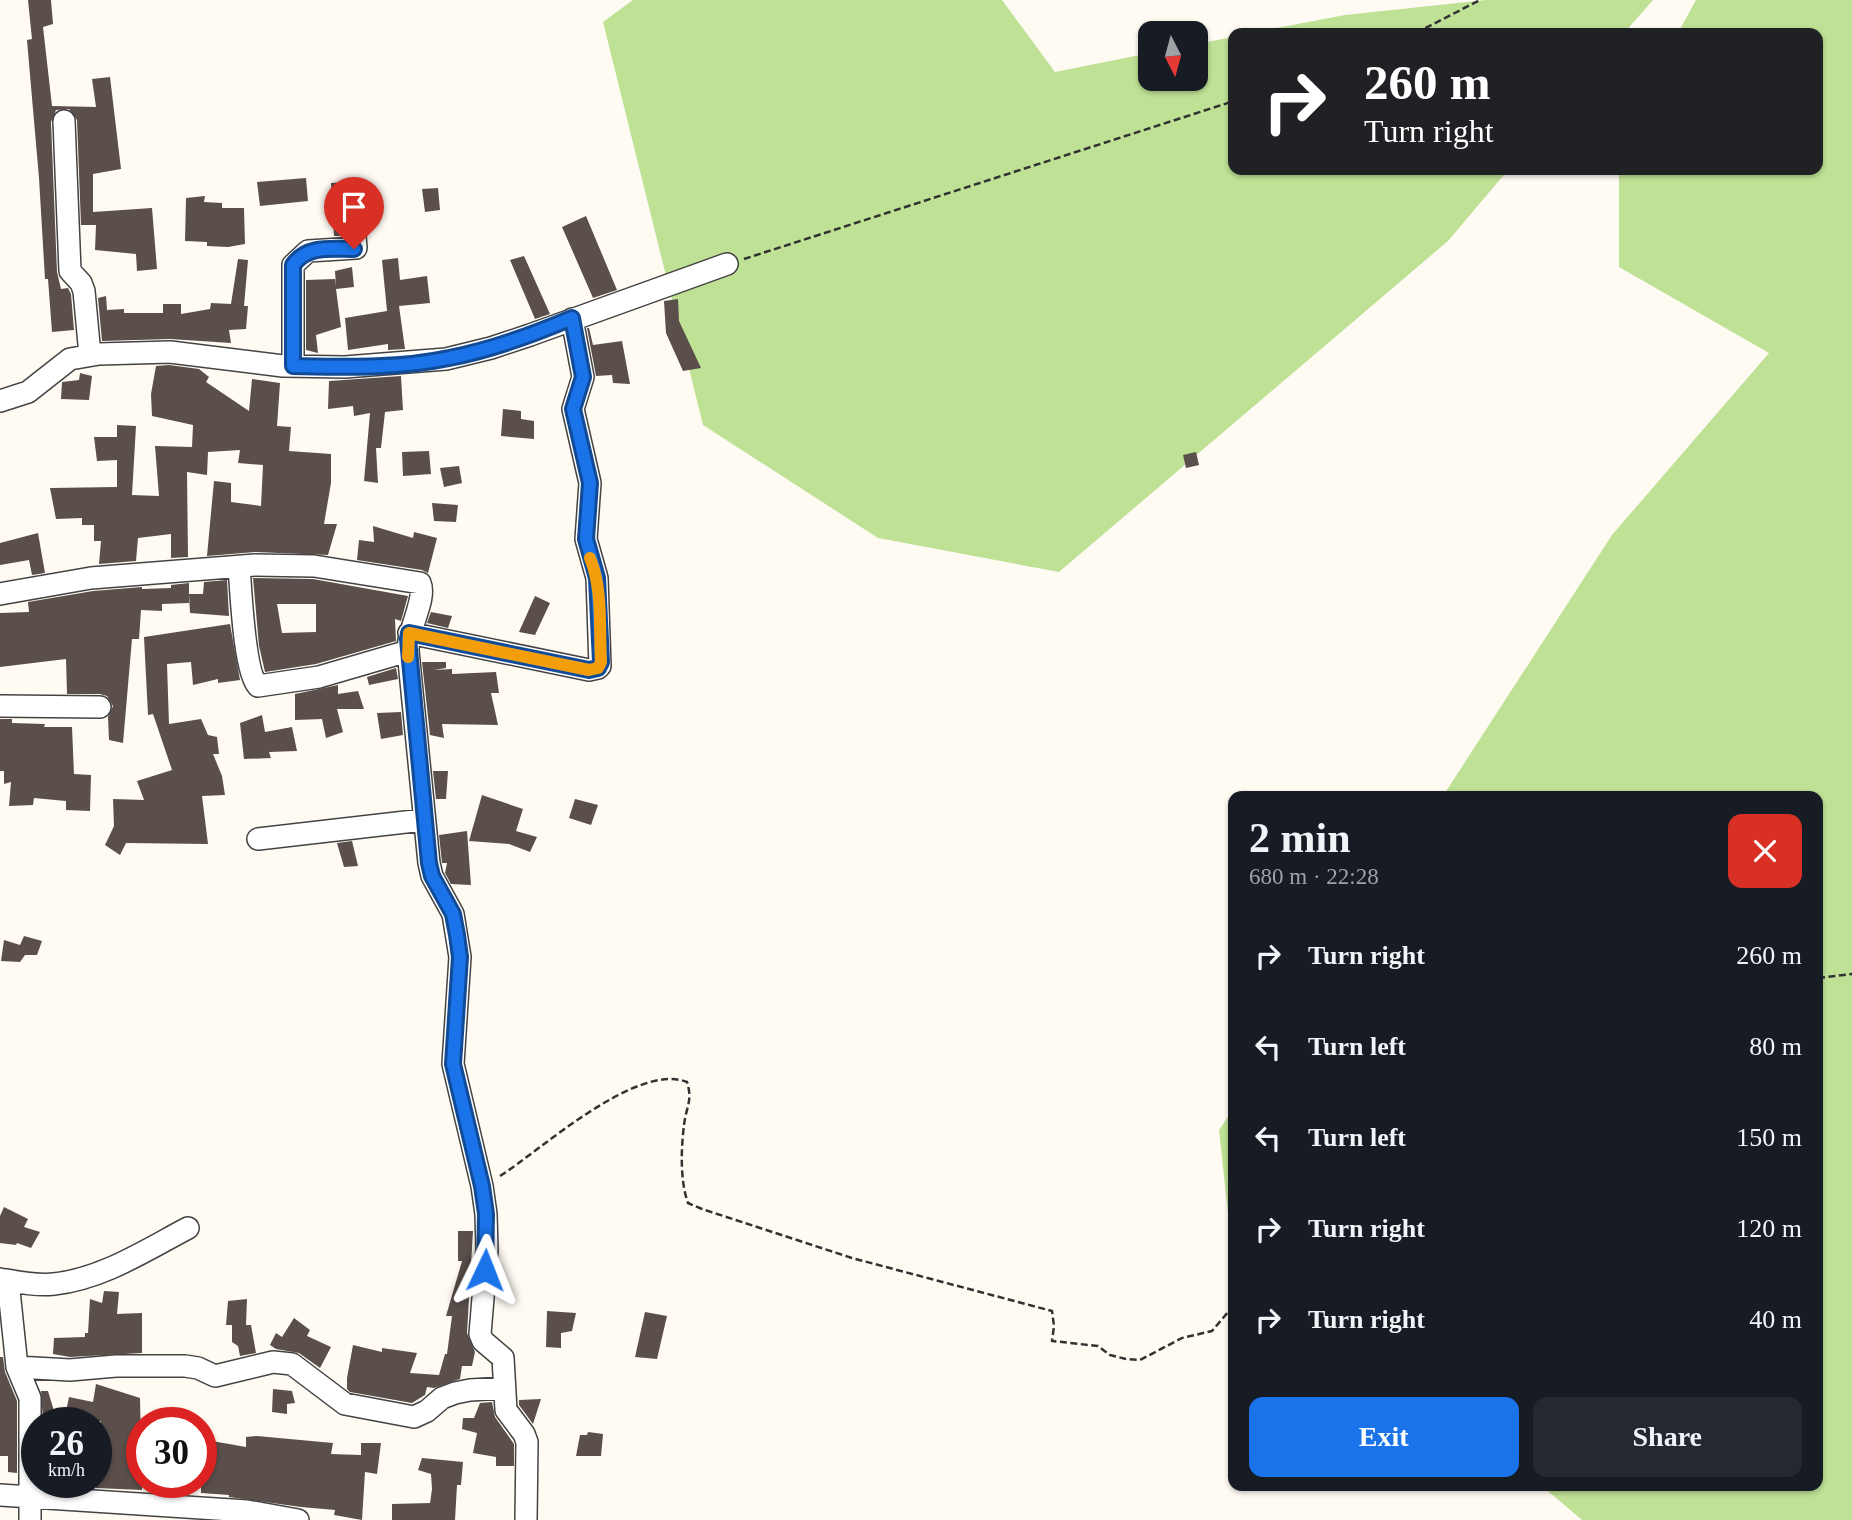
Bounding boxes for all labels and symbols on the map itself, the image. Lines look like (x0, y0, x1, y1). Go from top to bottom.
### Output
north arrow (1138, 21, 1208, 91)
pin (324, 177, 384, 249)
position arrow (448, 1233, 522, 1307)
speed limit sign: 30 (126, 1407, 217, 1498)

